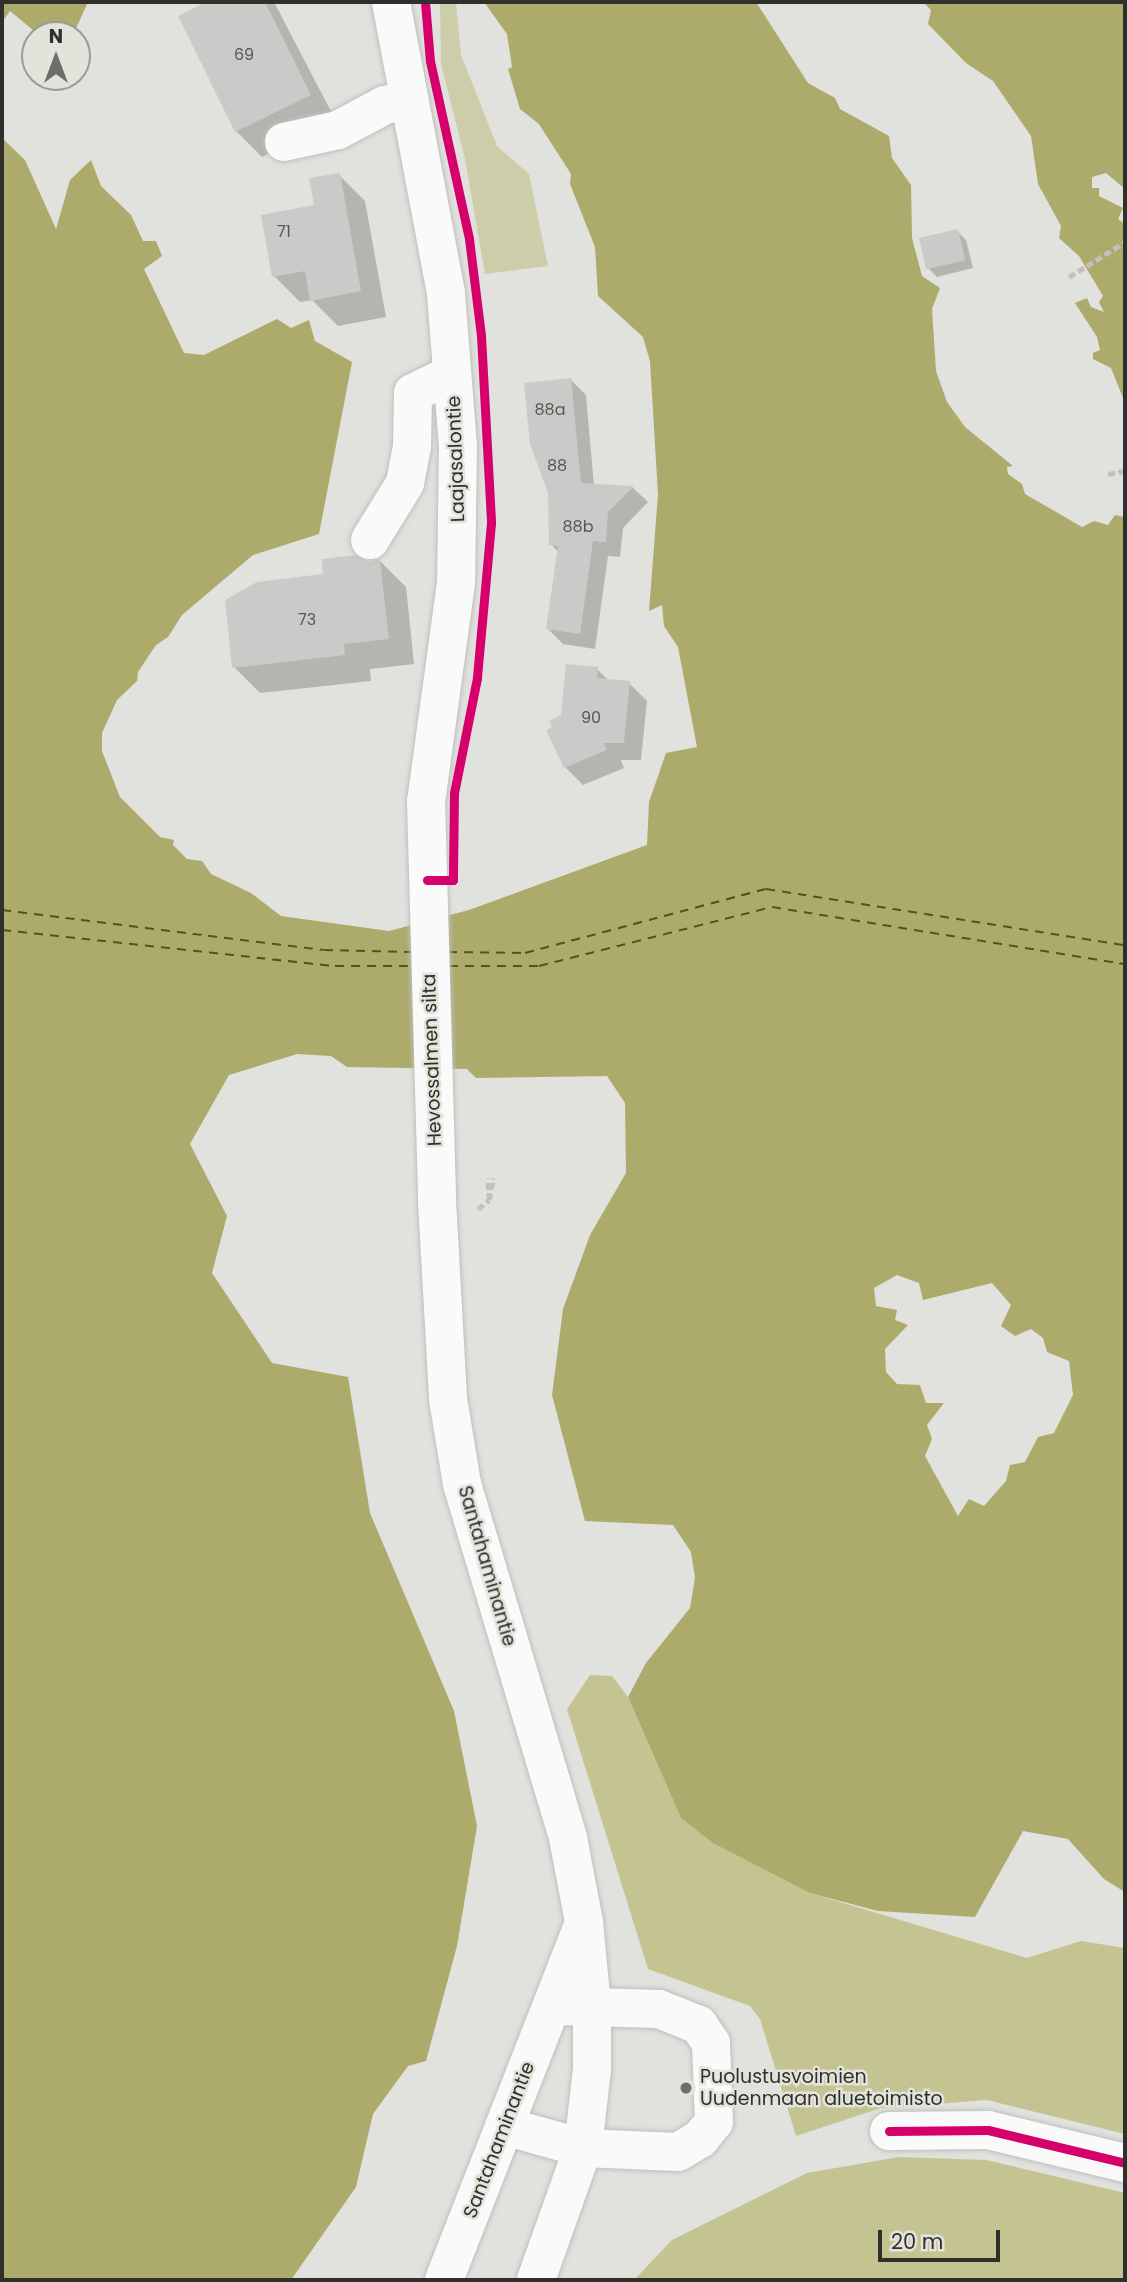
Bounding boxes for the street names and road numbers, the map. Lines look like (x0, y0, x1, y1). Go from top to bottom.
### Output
street label: Laajasalontie (442, 395, 470, 523)
street label: Hevossalmen silta (418, 973, 446, 1147)
street label: Santahaminantie (453, 1483, 521, 1649)
street label: Santahaminantie (459, 2059, 539, 2221)

